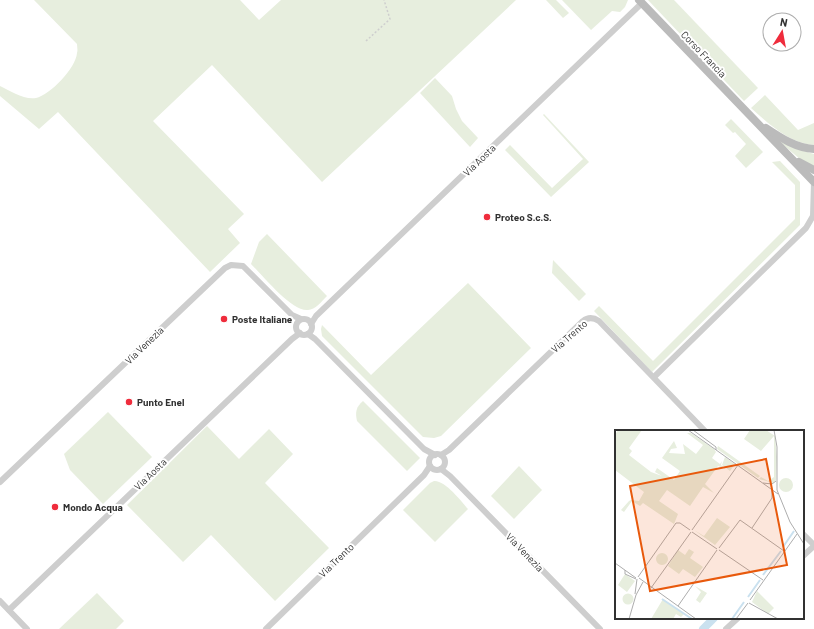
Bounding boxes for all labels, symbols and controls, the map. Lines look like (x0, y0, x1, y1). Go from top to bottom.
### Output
north arrow (762, 12, 802, 52)
text: N (779, 15, 789, 29)
street label: Corso Francia (679, 28, 729, 80)
street label: Via Aosta (460, 142, 498, 178)
place label: Proteo S.c.S. (495, 211, 552, 223)
marker: Proteo S.c.S. (482, 212, 492, 222)
place label: Poste Italiane (232, 313, 293, 325)
marker: Poste Italiane (219, 314, 229, 324)
street label: Via Trento (548, 317, 590, 355)
street label: Via Venezia (122, 324, 166, 366)
place label: Punto Enel (137, 396, 184, 408)
marker: Punto Enel (124, 397, 134, 407)
inset map (615, 430, 804, 619)
street label: Via Aosta (131, 456, 169, 492)
place label: Mondo Acqua (63, 501, 123, 513)
marker: Mondo Acqua (50, 502, 60, 512)
street label: Via Venezia (504, 530, 546, 574)
street label: Via Trento (316, 540, 356, 580)

